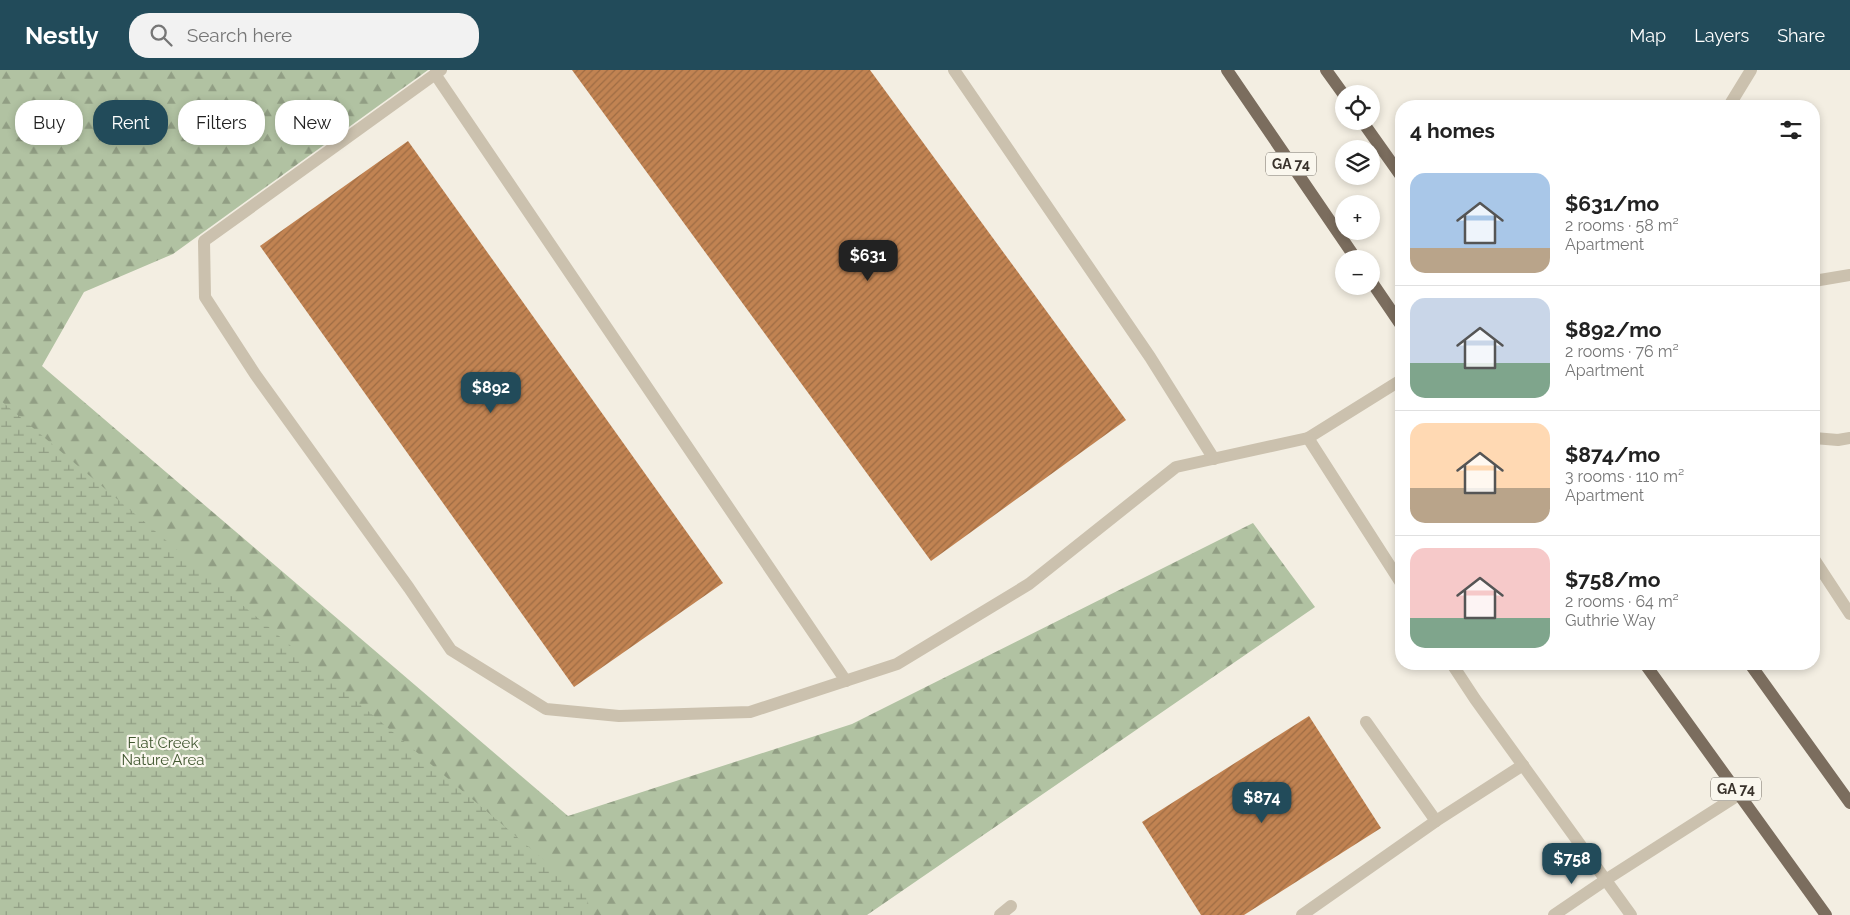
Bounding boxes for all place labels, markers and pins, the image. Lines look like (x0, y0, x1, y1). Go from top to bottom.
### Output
pin: $631 (838, 240, 898, 282)
pin: $892 (461, 372, 521, 414)
pin: $874 (1232, 782, 1292, 824)
pin: $758 (1542, 842, 1602, 885)

